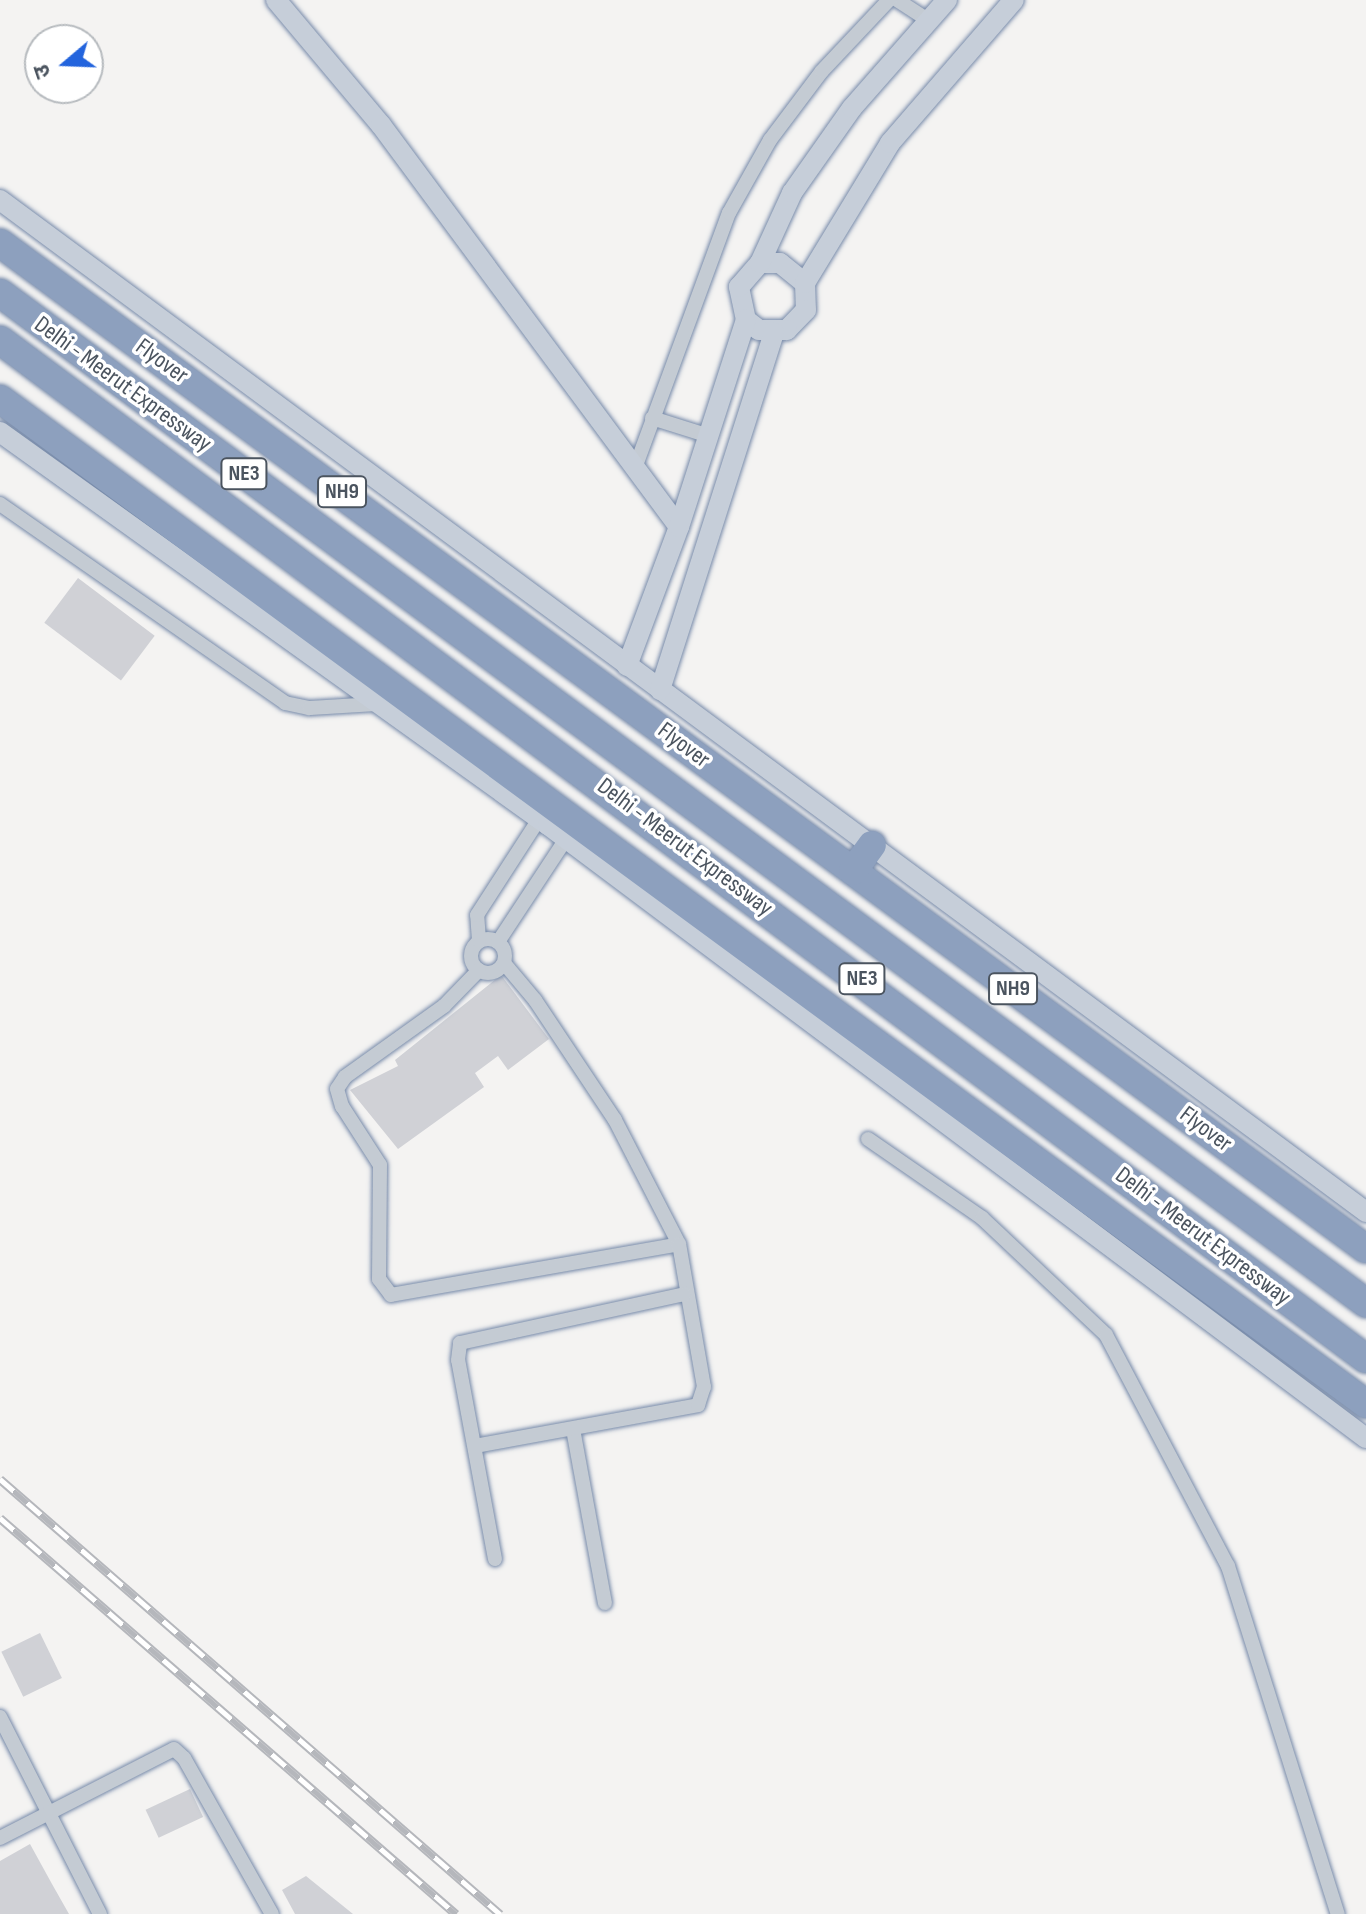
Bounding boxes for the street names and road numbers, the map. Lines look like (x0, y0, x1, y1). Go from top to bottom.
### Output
street label: Delhi - Meerut Expressway (29, 310, 217, 458)
street label: Flyover (130, 332, 194, 390)
road number: NE3 (220, 456, 268, 492)
road number: NH9 (316, 474, 368, 510)
street label: Flyover (652, 716, 716, 774)
street label: Delhi - Meerut Expressway (592, 772, 778, 922)
road number: NE3 (838, 961, 886, 997)
road number: NH9 (987, 971, 1039, 1007)
street label: Flyover (1174, 1100, 1238, 1158)
street label: Delhi - Meerut Expressway (1110, 1161, 1296, 1311)

